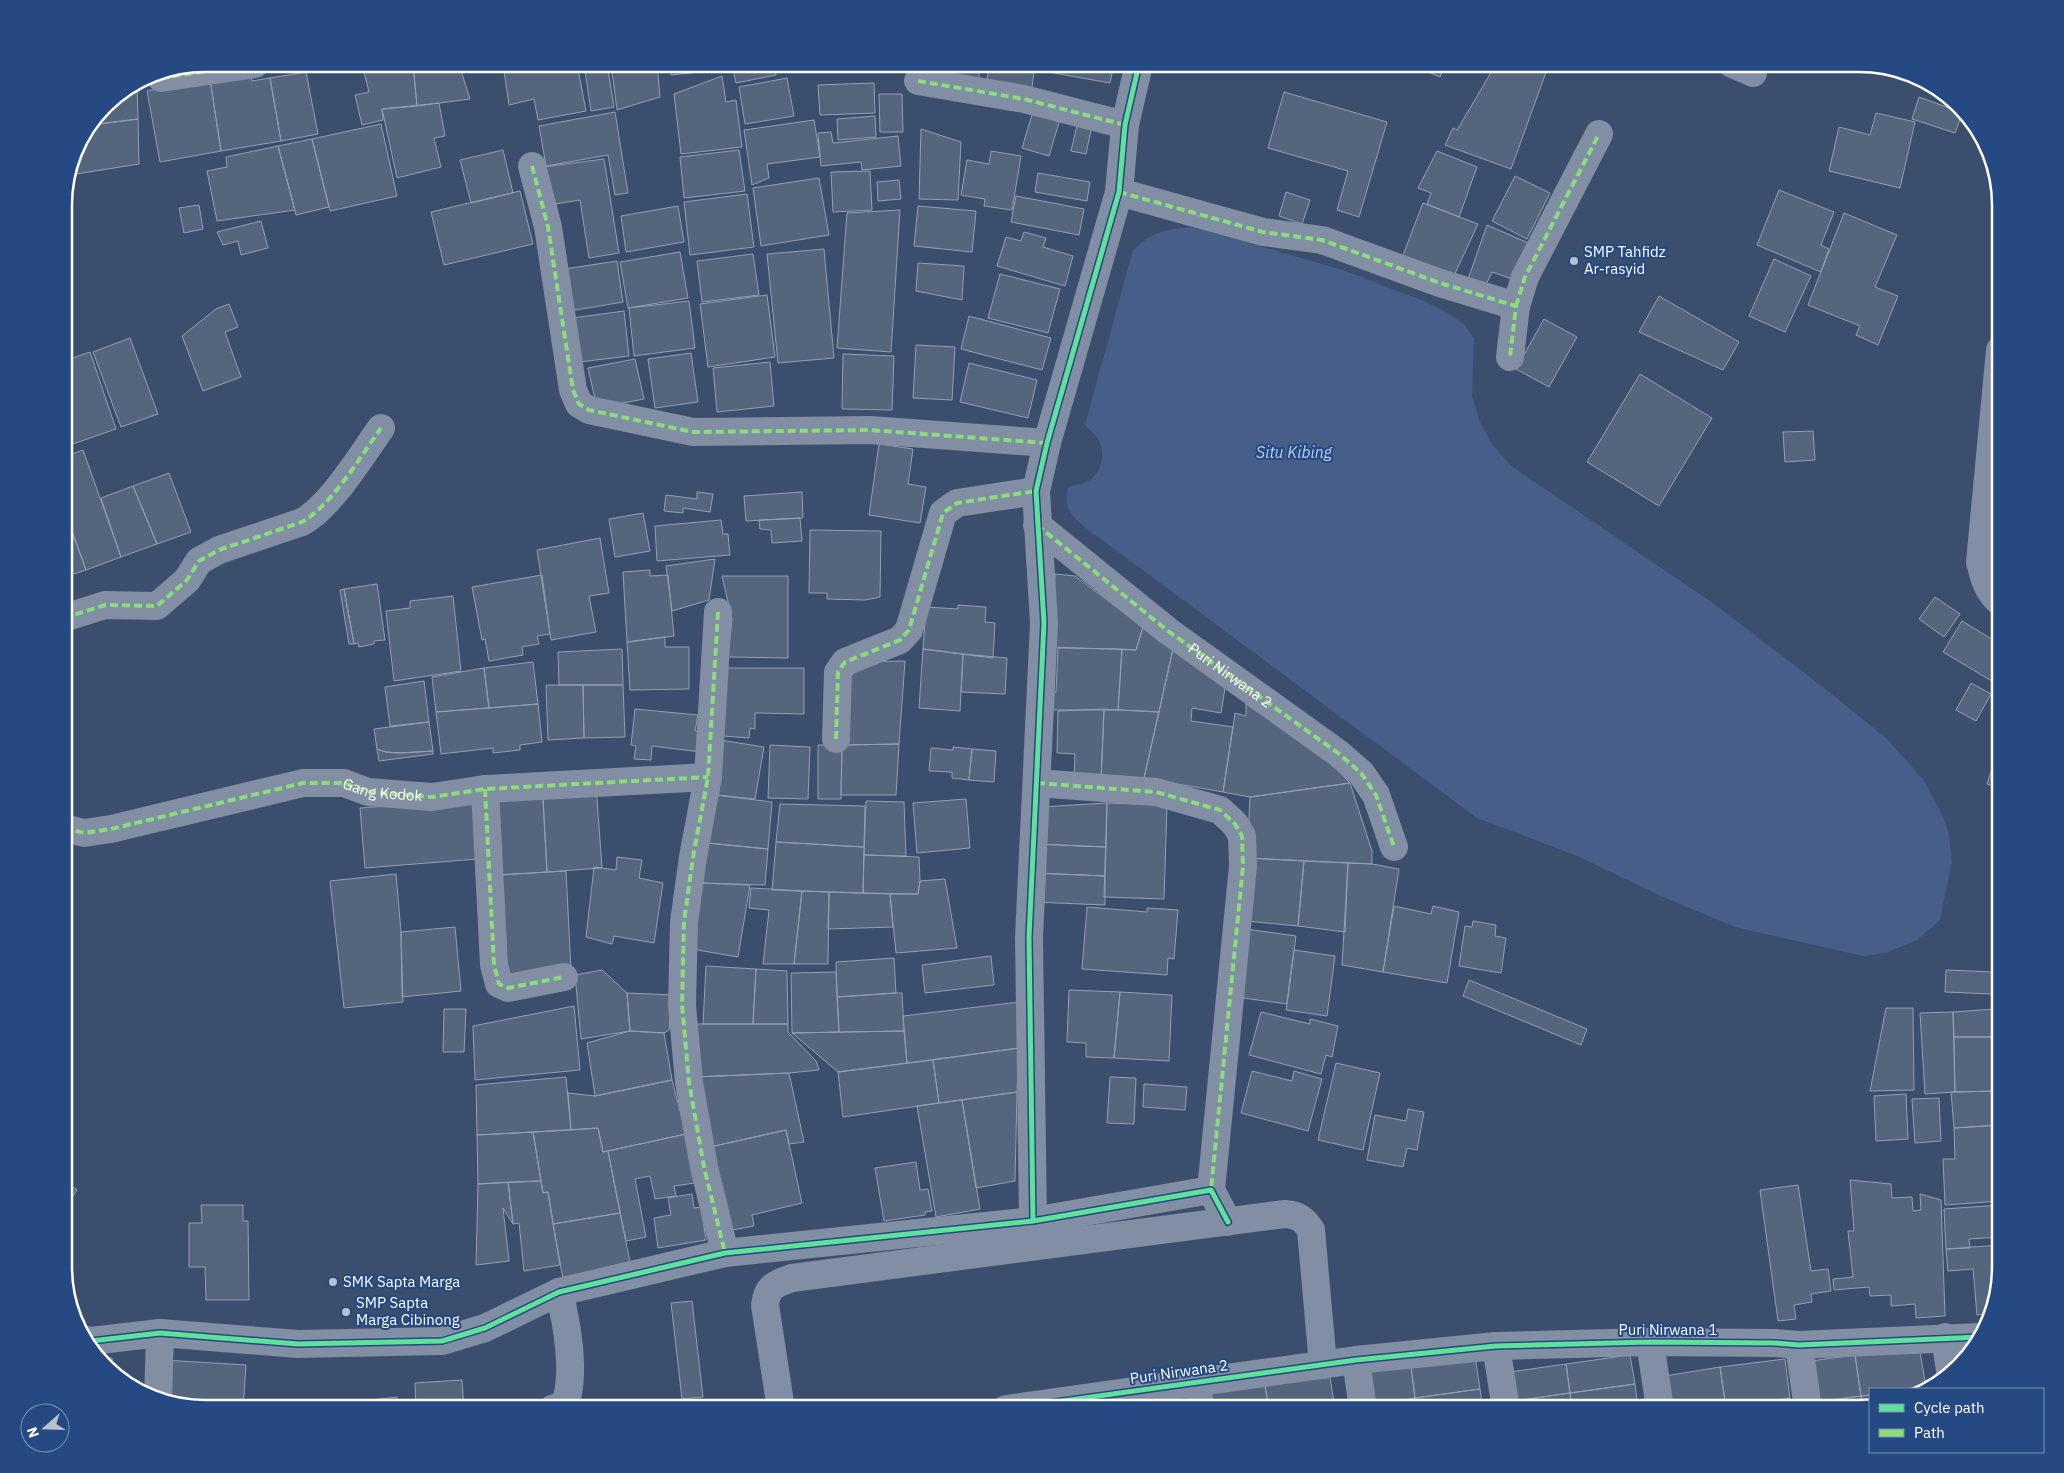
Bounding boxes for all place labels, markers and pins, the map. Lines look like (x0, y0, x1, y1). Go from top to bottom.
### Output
place label: SMP Tahfidz Ar-rasyid (1584, 242, 1666, 278)
marker: SMP Tahfidz Ar-rasyid (1568, 255, 1580, 267)
place label: SMK Sapta Marga (343, 1272, 460, 1291)
marker: SMK Sapta Marga (327, 1276, 339, 1288)
place label: SMP Sapta Marga Cibinong (356, 1293, 460, 1329)
marker: SMP Sapta Marga Cibinong (340, 1306, 352, 1318)

